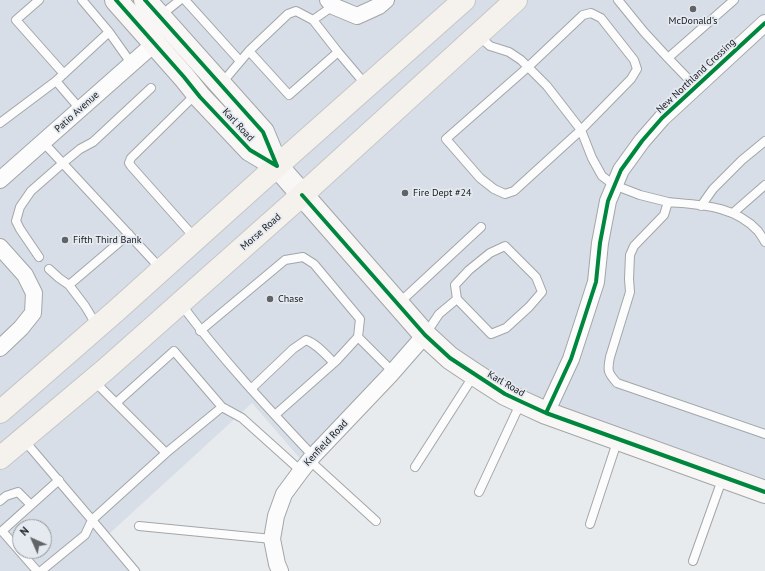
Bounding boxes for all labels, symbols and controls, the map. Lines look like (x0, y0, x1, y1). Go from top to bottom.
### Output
marker: McDonald's (688, 4, 698, 14)
place label: McDonald's (669, 15, 717, 27)
street label: New Northland Crossing (654, 36, 738, 116)
street label: Patio Avenue (52, 89, 102, 135)
street label: Karl Road (220, 106, 256, 144)
place label: Fire Dept #24 (413, 187, 471, 199)
marker: Fire Dept #24 (400, 188, 410, 198)
street label: Morse Road (238, 211, 284, 253)
place label: Fifth Third Bank (73, 234, 142, 246)
marker: Fifth Third Bank (60, 235, 70, 245)
place label: Chase (278, 293, 303, 305)
marker: Chase (265, 294, 275, 304)
street label: Karl Road (485, 369, 527, 399)
street label: Kenfield Road (302, 417, 350, 469)
north arrow (12, 519, 52, 559)
text: N (17, 524, 32, 539)

